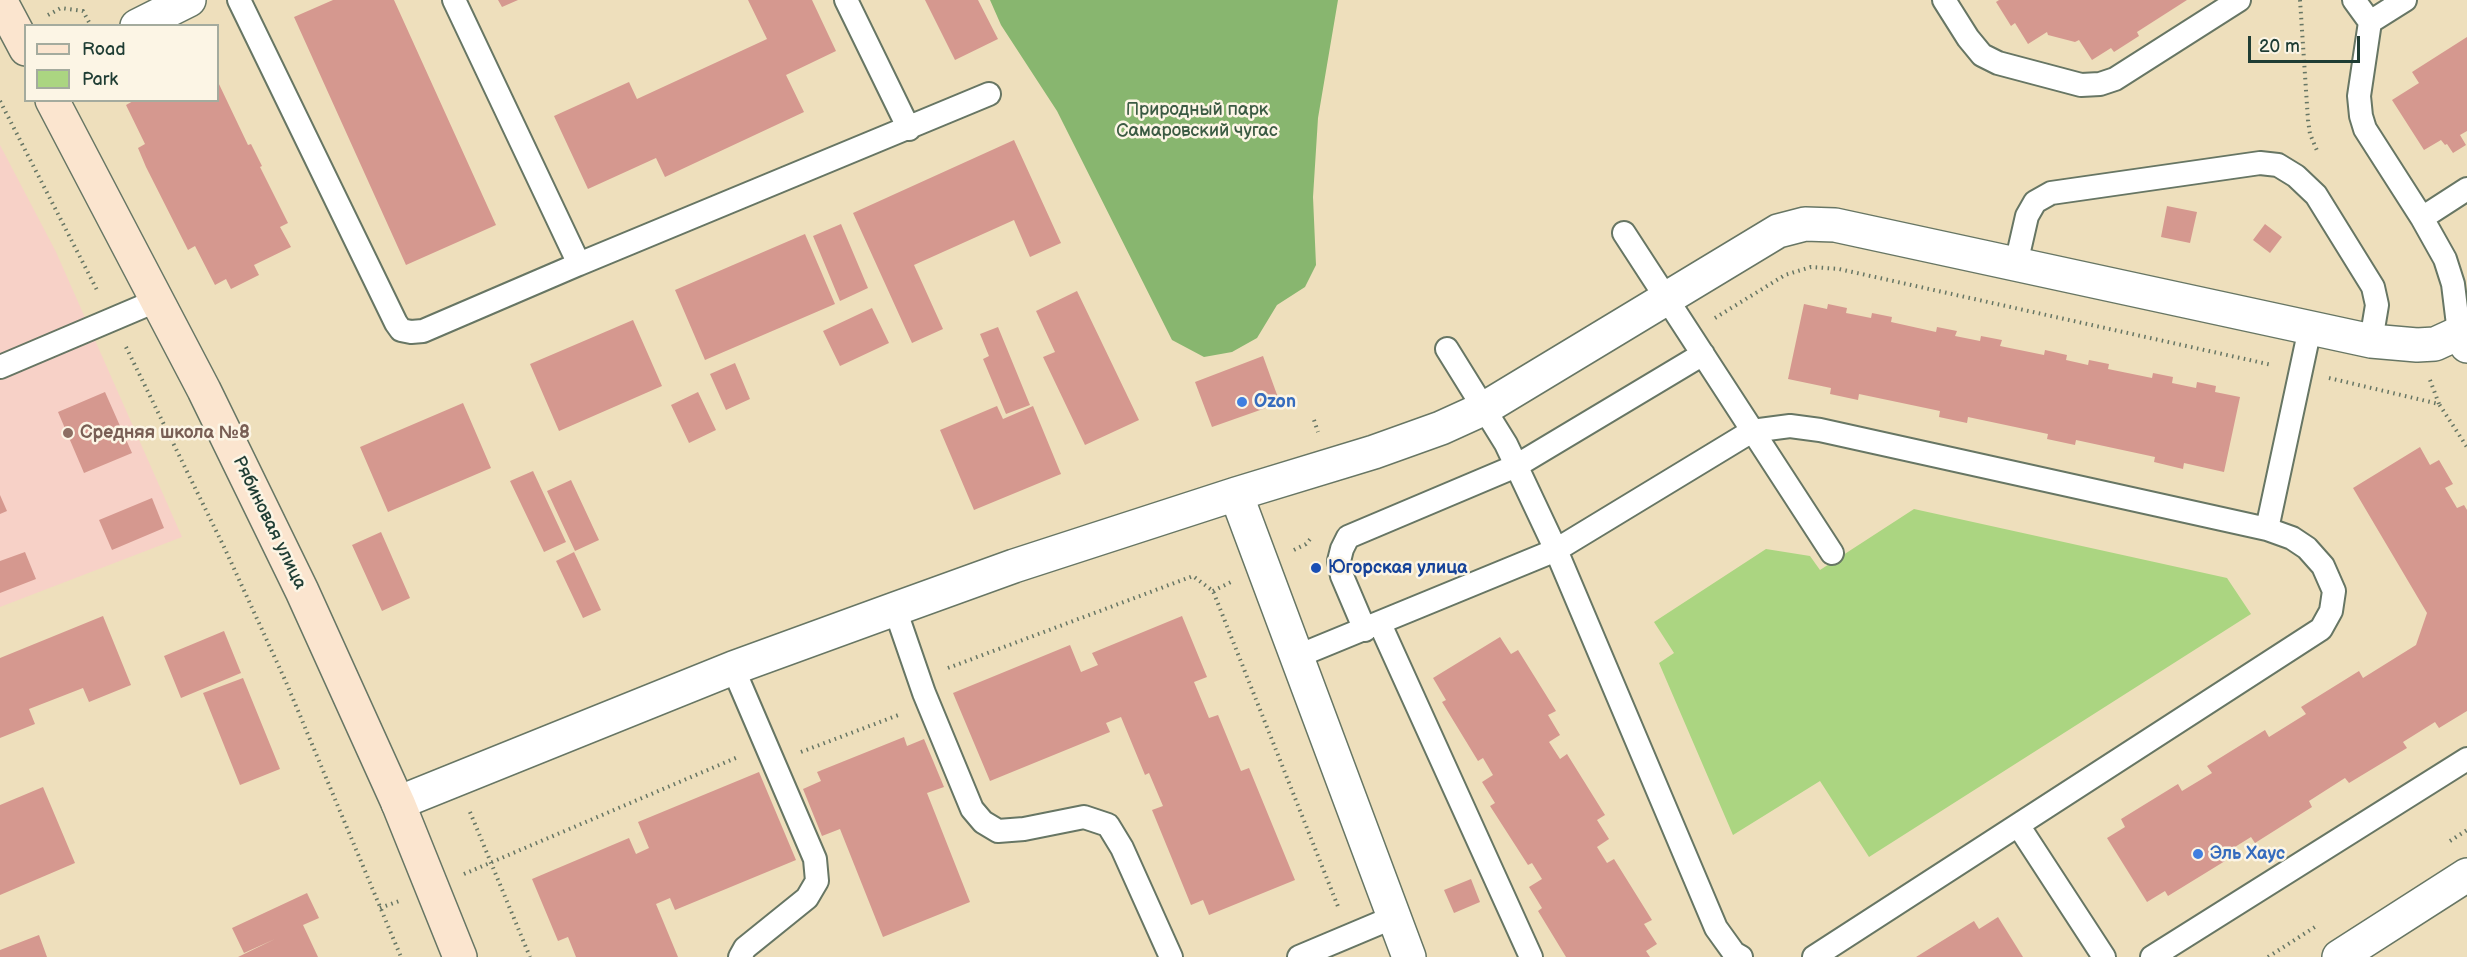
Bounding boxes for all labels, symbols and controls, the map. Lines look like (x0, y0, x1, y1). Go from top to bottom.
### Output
legend (24, 24, 219, 102)
scale bar (2251, 24, 2364, 62)
text: 20 m (2259, 36, 2300, 57)
text: Road (82, 39, 126, 60)
text: Park (82, 69, 118, 90)
park label: Природный парк Самаровский чугас (1116, 99, 1278, 142)
place label: Ozon (1254, 391, 1296, 413)
marker: Ozon (1235, 395, 1249, 409)
place label: Средняя школа №8 (80, 422, 250, 444)
marker: Средняя школа №8 (61, 426, 75, 440)
street label: Рябиновая улица (227, 453, 311, 593)
place label: Югорская улица (1328, 557, 1468, 579)
marker: Югорская улица (1309, 561, 1323, 575)
place label: Эль Хаус (2210, 843, 2285, 865)
marker: Эль Хаус (2191, 847, 2205, 861)

